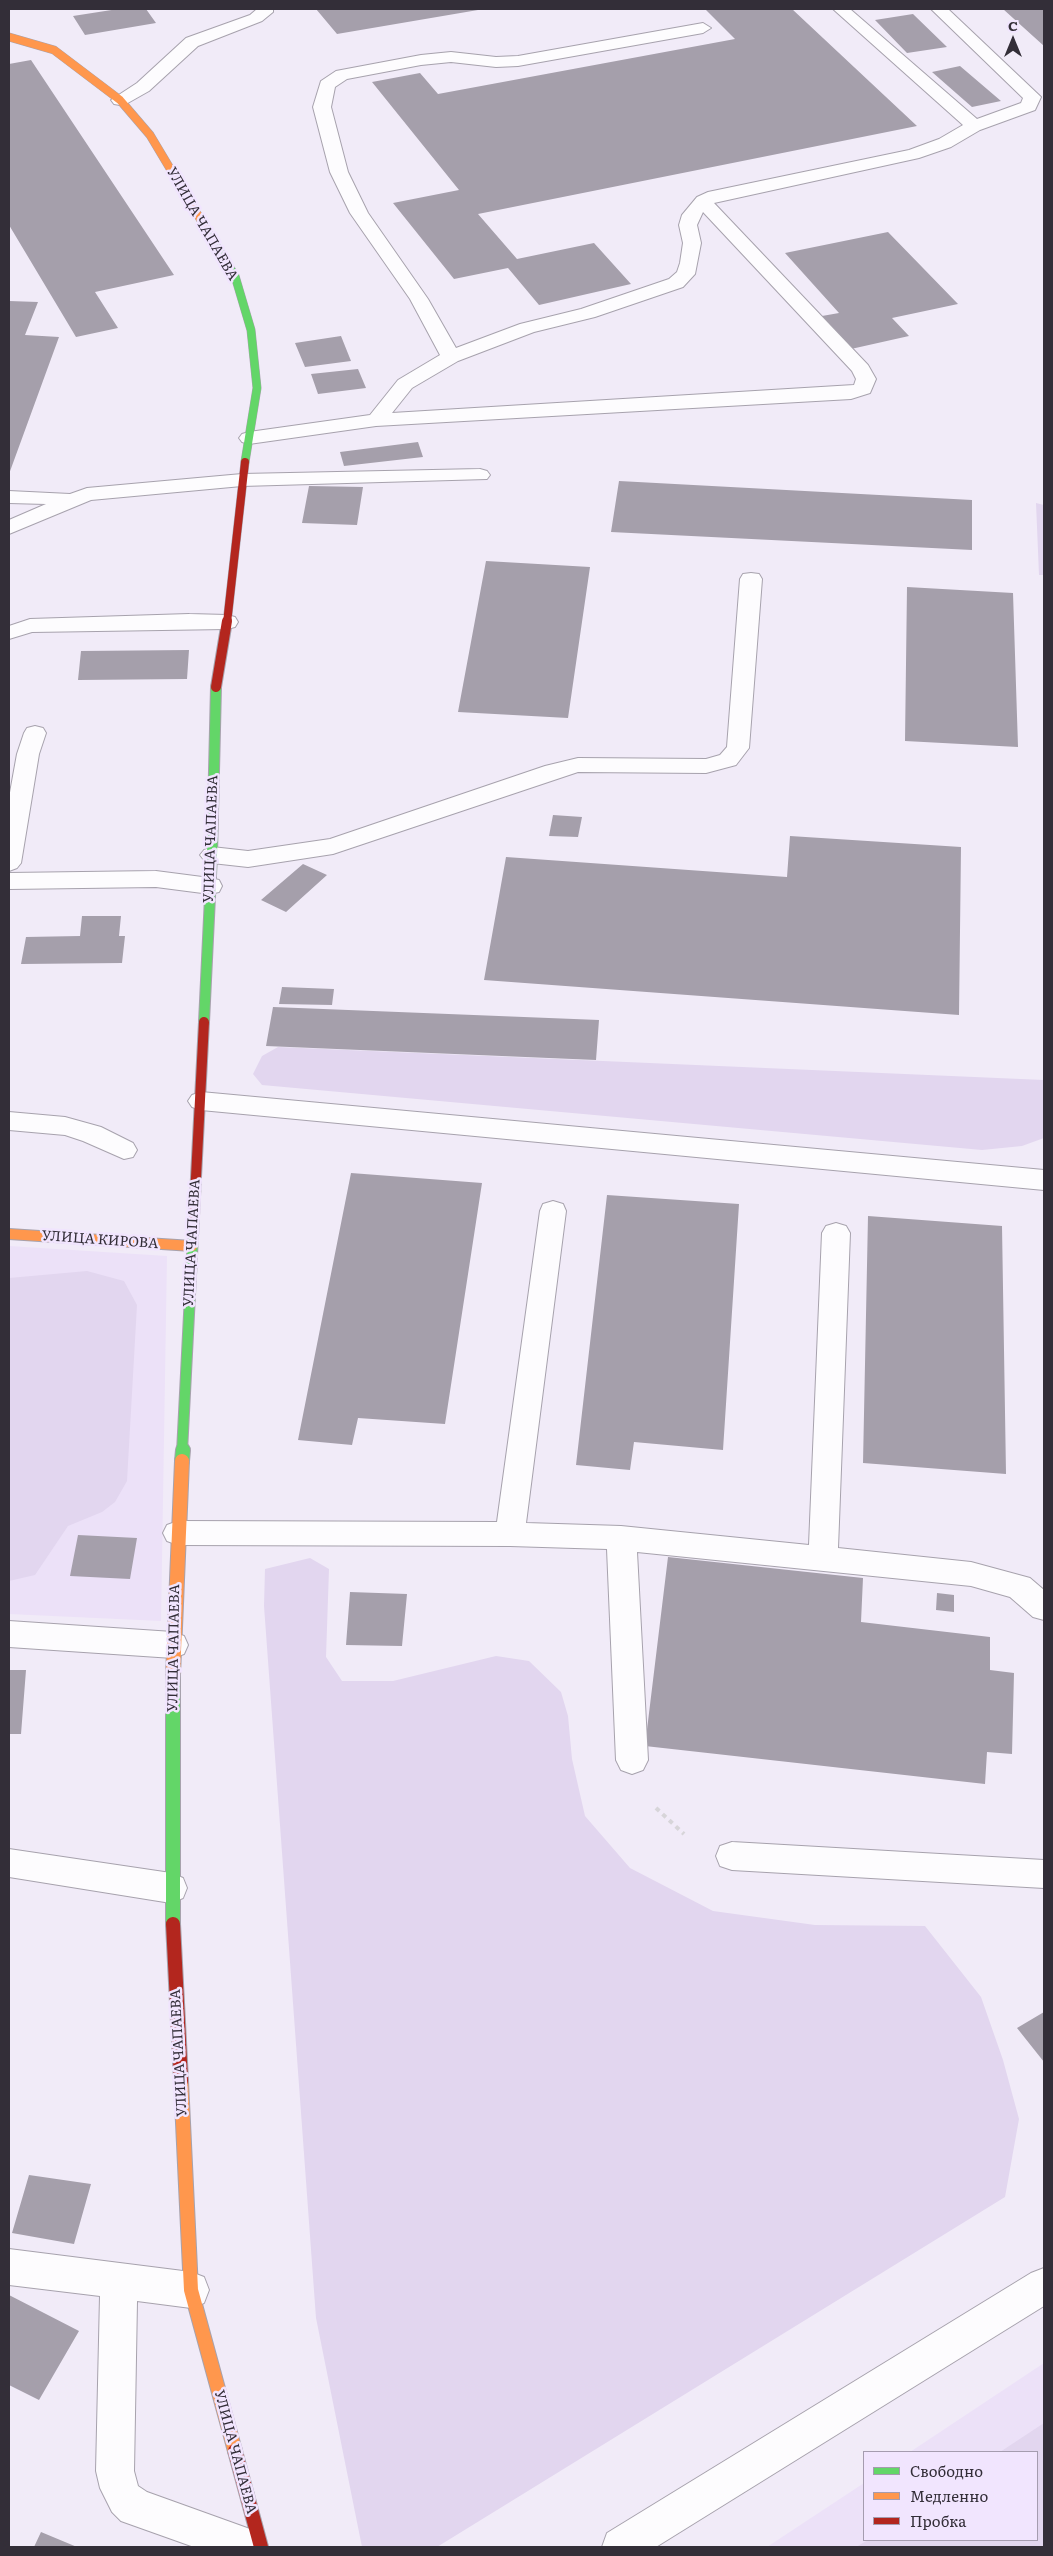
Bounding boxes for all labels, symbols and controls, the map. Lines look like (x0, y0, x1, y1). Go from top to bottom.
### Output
north arrow (988, 15, 1038, 65)
text: С (1008, 15, 1018, 35)
street label: УЛИЦА ЧАПАЕВА (163, 165, 241, 283)
street label: УЛИЦА ЧАПАЕВА (200, 775, 222, 903)
street label: УЛИЦА ЧАПАЕВА (180, 1179, 204, 1307)
street label: УЛИЦА КИРОВА (41, 1228, 159, 1252)
street label: УЛИЦА ЧАПАЕВА (164, 1584, 184, 1712)
street label: УЛИЦА ЧАПАЕВА (167, 1989, 191, 2117)
street label: УЛИЦА ЧАПАЕВА (210, 2388, 260, 2516)
legend (863, 2451, 1038, 2541)
text: Свободно (910, 2459, 983, 2482)
text: Медленно (910, 2484, 988, 2507)
text: Пробка (910, 2509, 966, 2532)

